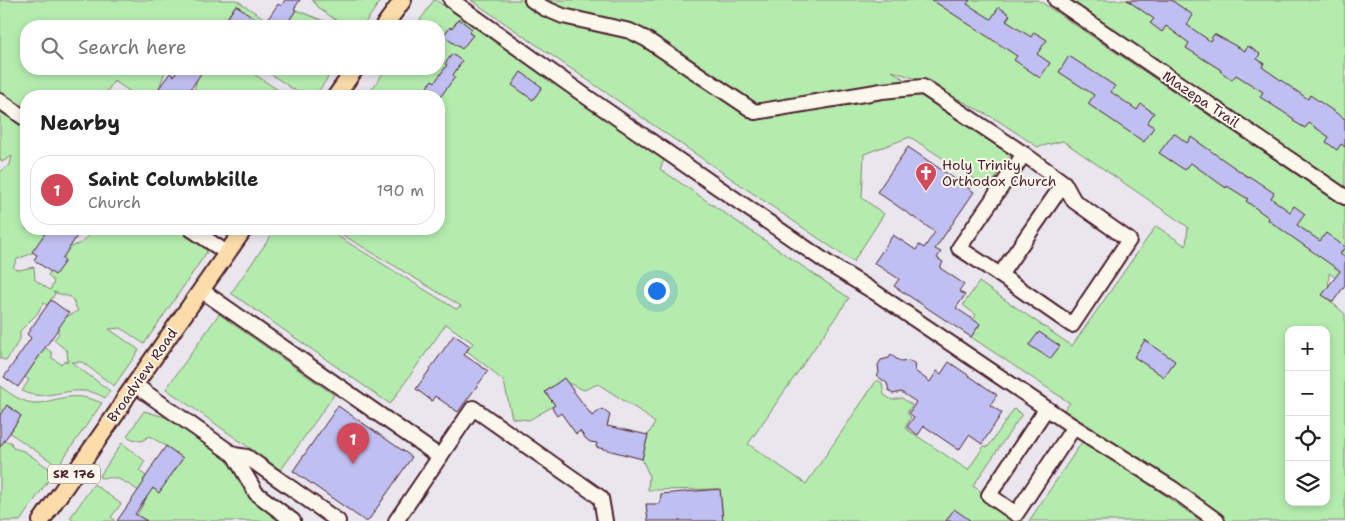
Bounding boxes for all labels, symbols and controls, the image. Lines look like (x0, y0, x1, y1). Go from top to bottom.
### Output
search box (20, 20, 445, 75)
icon: search (38, 34, 66, 62)
text: Search here (78, 35, 187, 60)
street label: Mazepa Trail (1159, 67, 1244, 132)
text: Nearby (40, 109, 120, 137)
place label: Holy Trinity Orthodox Church (942, 156, 1057, 190)
church icon: Holy Trinity Orthodox Church (914, 161, 938, 192)
text: Saint Columbkille (88, 167, 258, 192)
text: 1 (53, 180, 61, 201)
text: 190 m (377, 180, 424, 201)
text: Church (88, 192, 141, 213)
your location (644, 278, 670, 304)
street label: Broadview Road (103, 324, 181, 426)
map controls (1285, 326, 1330, 506)
button: + (1285, 326, 1330, 371)
button: − (1285, 371, 1330, 416)
button: locate (1285, 416, 1330, 461)
pin: 1 (337, 423, 369, 464)
button: layers (1285, 461, 1330, 506)
road number: SR 176 (48, 464, 100, 484)

